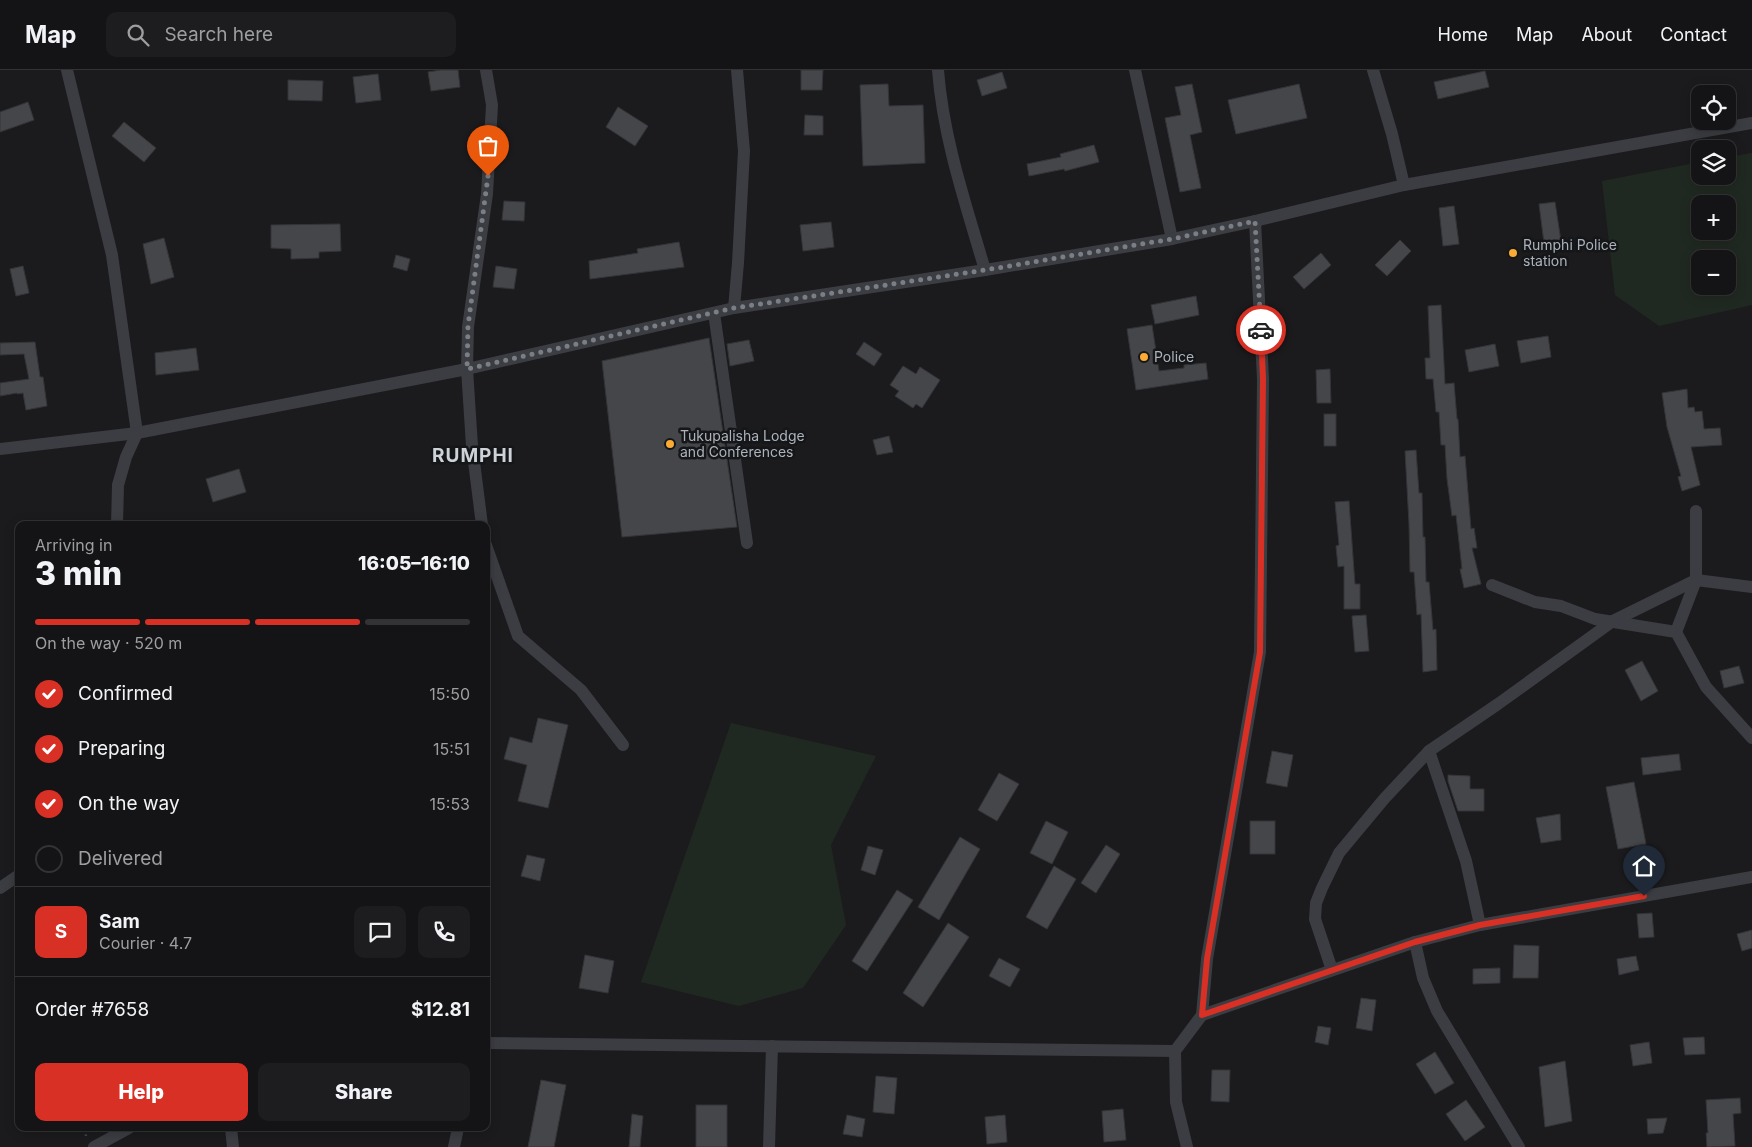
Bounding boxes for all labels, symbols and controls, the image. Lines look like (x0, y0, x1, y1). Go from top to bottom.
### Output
search box (106, 12, 456, 57)
text: Map (25, 20, 76, 49)
icon: search (124, 21, 152, 49)
text: Search here (164, 23, 273, 46)
text: Home (1438, 24, 1488, 45)
text: Map (1516, 24, 1553, 45)
text: About (1581, 24, 1632, 45)
text: Contact (1660, 24, 1727, 45)
map controls (1691, 85, 1736, 295)
button: locate (1691, 85, 1736, 130)
pin (467, 125, 509, 176)
icon: bag (474, 132, 502, 160)
button: layers (1691, 140, 1736, 185)
button: + (1691, 195, 1736, 240)
place label: Rumphi Police station (1523, 236, 1617, 269)
marker: Rumphi Police station (1507, 247, 1519, 259)
button: − (1691, 250, 1736, 295)
courier (1236, 305, 1286, 355)
icon: car (1247, 316, 1275, 344)
place label: Police (1154, 348, 1194, 365)
marker: Police (1138, 351, 1150, 363)
place label: Tukupalisha Lodge and Conferences (680, 427, 805, 460)
marker: Tukupalisha Lodge and Conferences (664, 438, 676, 450)
district label: RUMPHI (432, 444, 514, 467)
text: Arriving in (35, 535, 112, 555)
text: 16:05–16:10 (358, 552, 470, 575)
text: 3 min (35, 554, 122, 593)
text: On the way · 520 m (35, 633, 182, 653)
icon: check (35, 680, 63, 708)
text: Confirmed (78, 682, 173, 705)
text: 15:50 (429, 684, 470, 704)
icon: check (35, 735, 63, 763)
text: Preparing (78, 737, 165, 760)
text: 15:51 (433, 739, 470, 759)
icon: check (35, 790, 63, 818)
text: On the way (78, 792, 180, 815)
text: 15:53 (430, 794, 470, 814)
pin (1623, 845, 1665, 896)
text: Delivered (78, 847, 163, 870)
icon: home (1630, 852, 1658, 880)
button: chat (354, 906, 406, 958)
button: phone (418, 906, 470, 958)
text: Sam (99, 910, 140, 933)
text: S (55, 920, 67, 943)
text: Courier · 4.7 (99, 933, 192, 953)
text: Order #7658 (35, 998, 149, 1021)
text: $12.81 (411, 998, 470, 1021)
button: Help (35, 1063, 248, 1121)
button: Share (258, 1063, 470, 1121)

